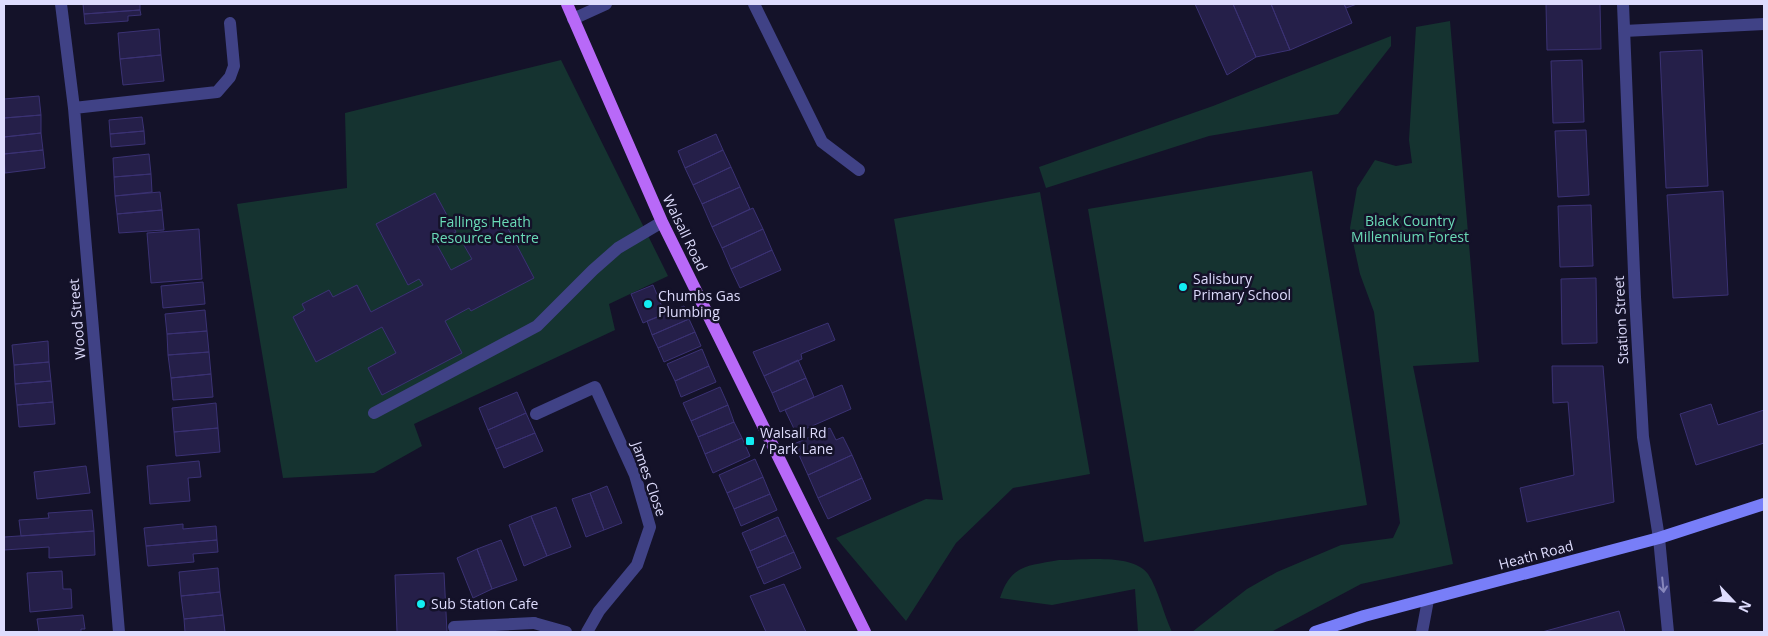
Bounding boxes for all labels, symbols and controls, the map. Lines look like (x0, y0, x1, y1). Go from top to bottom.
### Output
street label: Walsall Road (659, 191, 712, 274)
park label: Black Country Millennium Forest (1351, 211, 1469, 246)
park label: Fallings Heath Resource Centre (431, 212, 539, 247)
place label: Salisbury Primary School (1193, 269, 1291, 304)
street label: Station Street (1609, 275, 1632, 365)
street label: Wood Street (64, 278, 89, 360)
marker: Salisbury Primary School (1177, 281, 1189, 293)
place label: Chumbs Gas Plumbing (658, 286, 741, 321)
marker: Chumbs Gas Plumbing (642, 298, 654, 310)
place label: Walsall Rd / Park Lane (760, 423, 833, 458)
marker: Walsall Rd / Park Lane (744, 435, 756, 447)
street label: James Close (627, 437, 671, 519)
street label: Heath Road (1496, 535, 1575, 574)
north arrow (1708, 576, 1758, 626)
one-way arrow (1658, 577, 1668, 593)
place label: Sub Station Cafe (431, 594, 538, 613)
marker: Sub Station Cafe (415, 598, 427, 610)
text: N (1734, 598, 1756, 616)

